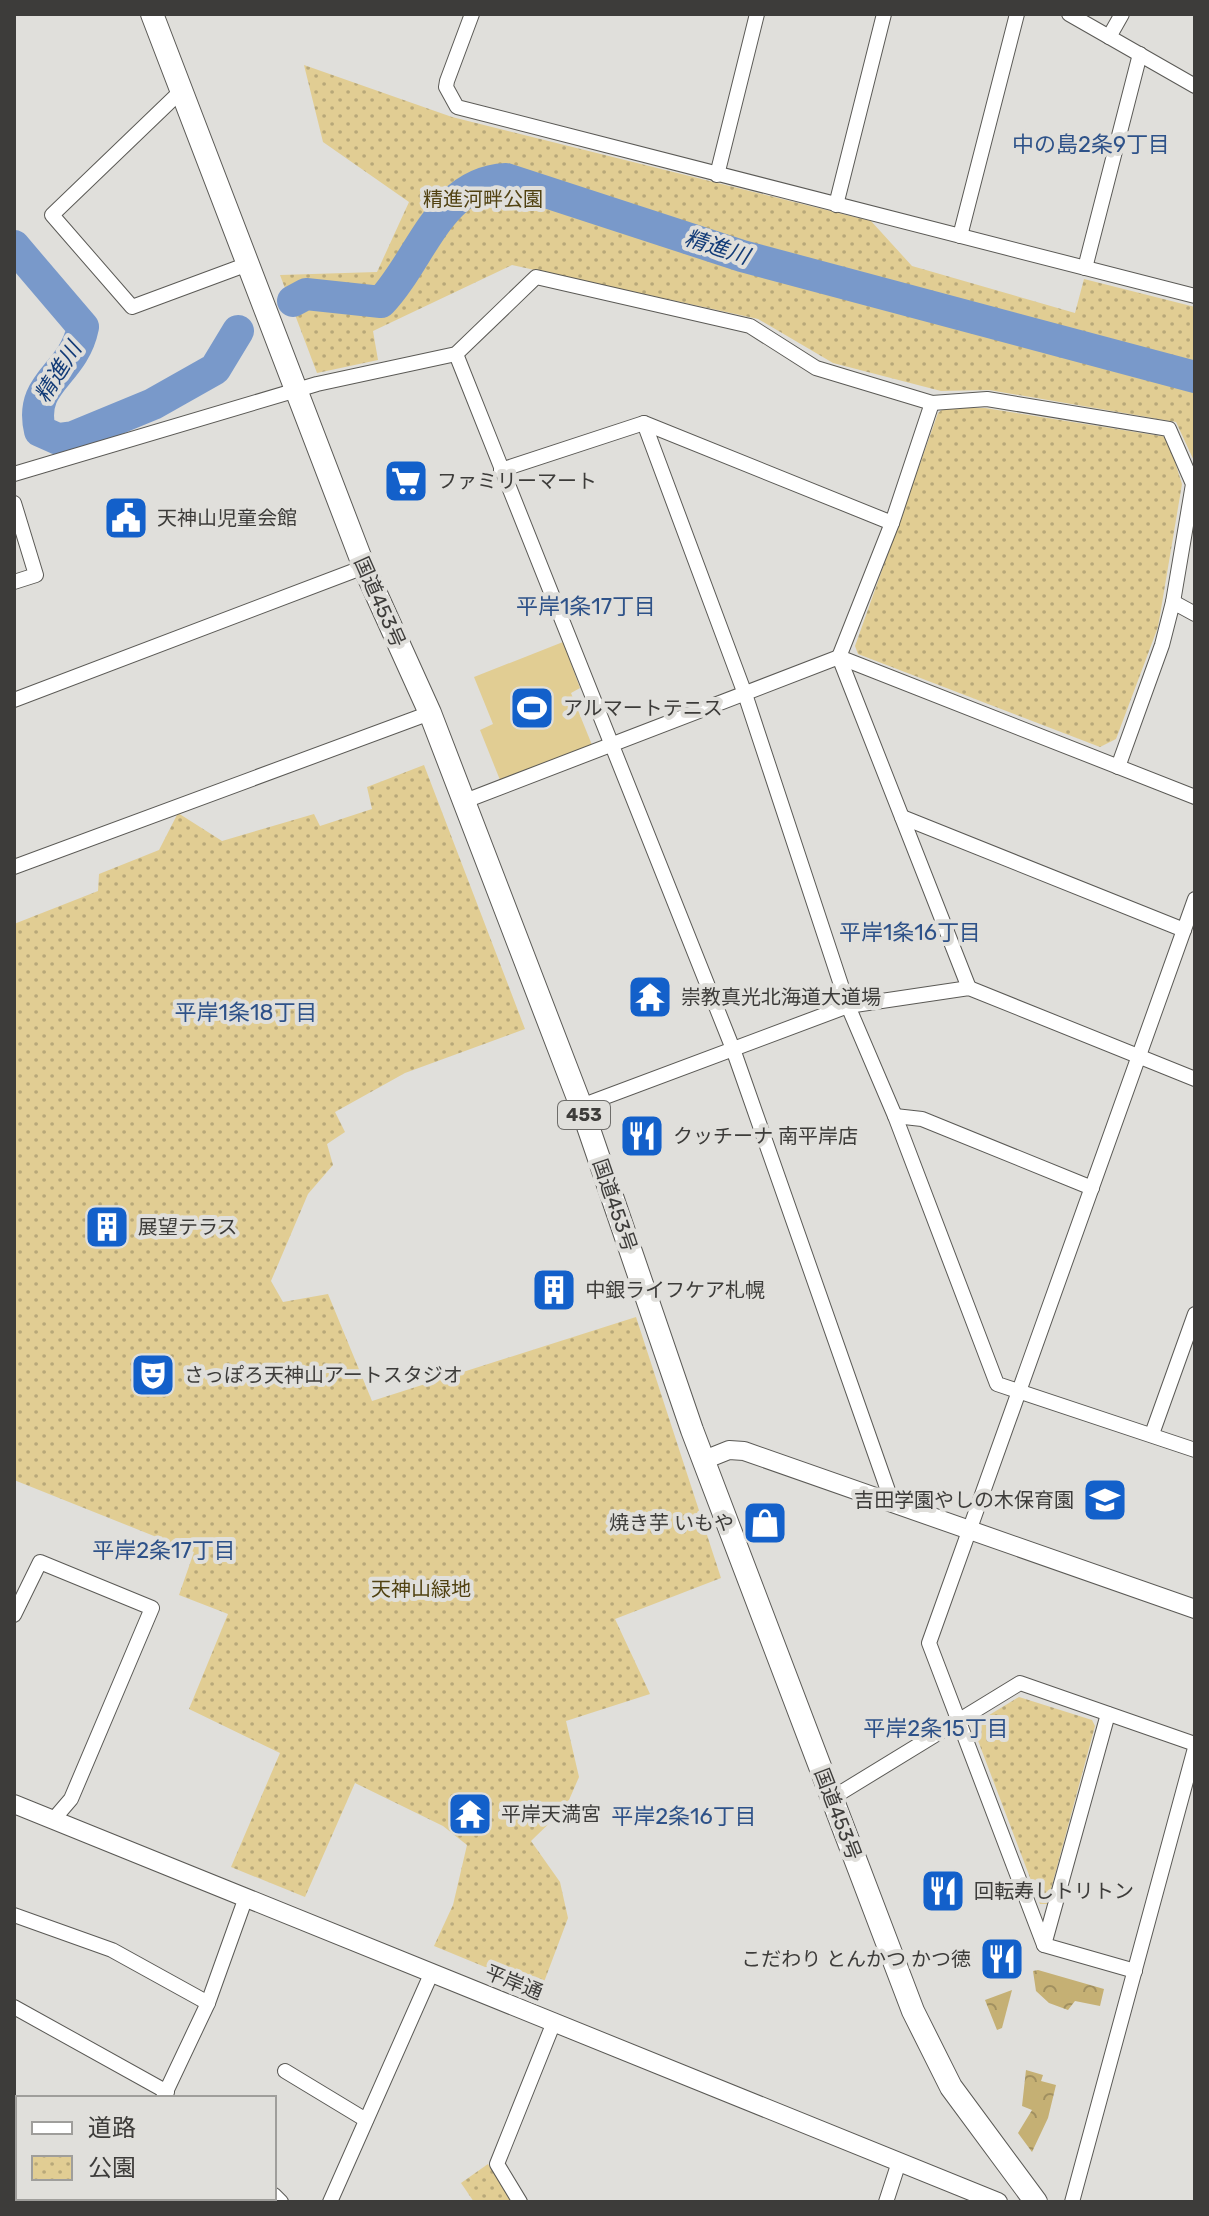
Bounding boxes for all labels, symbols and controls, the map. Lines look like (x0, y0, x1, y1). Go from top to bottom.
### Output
district label: 中の島2条9丁目 (1012, 131, 1170, 158)
park label: 精進河畔公園 (423, 187, 543, 211)
water label: 精進川 (681, 224, 754, 271)
water label: 精進川 (29, 335, 88, 407)
supermarket icon: ファミリーマート (382, 457, 430, 505)
place label: ファミリーマート (437, 469, 597, 493)
public building icon: 天神山児童会館 (102, 494, 150, 542)
place label: 天神山児童会館 (157, 506, 297, 530)
street label: 国道453号 (349, 553, 411, 651)
district label: 平岸1条17丁目 (516, 593, 656, 620)
sports icon: アルマートテニス (508, 684, 556, 732)
place label: アルマートテニス (563, 696, 723, 720)
district label: 平岸1条16丁目 (839, 919, 981, 946)
temple icon: 崇教真光北海道大道場 (626, 973, 674, 1021)
place label: 崇教真光北海道大道場 (681, 985, 881, 1009)
district label: 平岸1条18丁目 (175, 999, 317, 1026)
road number: 453 (558, 1101, 610, 1129)
restaurant icon: クッチーナ 南平岸店 (618, 1112, 666, 1160)
place label: クッチーナ 南平岸店 (673, 1124, 858, 1148)
street label: 国道453号 (588, 1156, 642, 1254)
building icon: 展望テラス (83, 1203, 131, 1251)
place label: 展望テラス (138, 1215, 238, 1239)
building icon: 中銀ライフケア札幌 (530, 1266, 578, 1314)
place label: 中銀ライフケア札幌 (585, 1278, 765, 1302)
theatre icon: さっぽろ天神山アートスタジオ (129, 1351, 177, 1399)
place label: さっぽろ天神山アートスタジオ (184, 1363, 463, 1387)
school or university icon: 吉田学園やしの木保育園 (1081, 1476, 1129, 1524)
place label: 吉田学園やしの木保育園 (854, 1488, 1074, 1512)
shop icon: 焼き芋 いもや (741, 1499, 789, 1547)
place label: 焼き芋 いもや (609, 1511, 734, 1535)
district label: 平岸2条17丁目 (92, 1537, 236, 1564)
park label: 天神山緑地 (371, 1577, 471, 1601)
district label: 平岸2条15丁目 (863, 1715, 1009, 1742)
street label: 国道453号 (810, 1765, 866, 1863)
temple icon: 平岸天満宮 (446, 1790, 494, 1838)
place label: 平岸天満宮 (501, 1802, 601, 1826)
district label: 平岸2条16丁目 (611, 1803, 757, 1830)
restaurant icon: 回転寿しトリトン (919, 1867, 967, 1915)
place label: 回転寿しトリトン (974, 1879, 1134, 1903)
restaurant icon: こだわり とんかつ かつ徳 (978, 1935, 1026, 1983)
place label: こだわり とんかつ かつ徳 (741, 1947, 971, 1971)
street label: 平岸通 (482, 1960, 546, 2004)
legend (16, 2096, 276, 2200)
text: 道路 (88, 2114, 136, 2142)
text: 公園 (88, 2154, 136, 2182)

